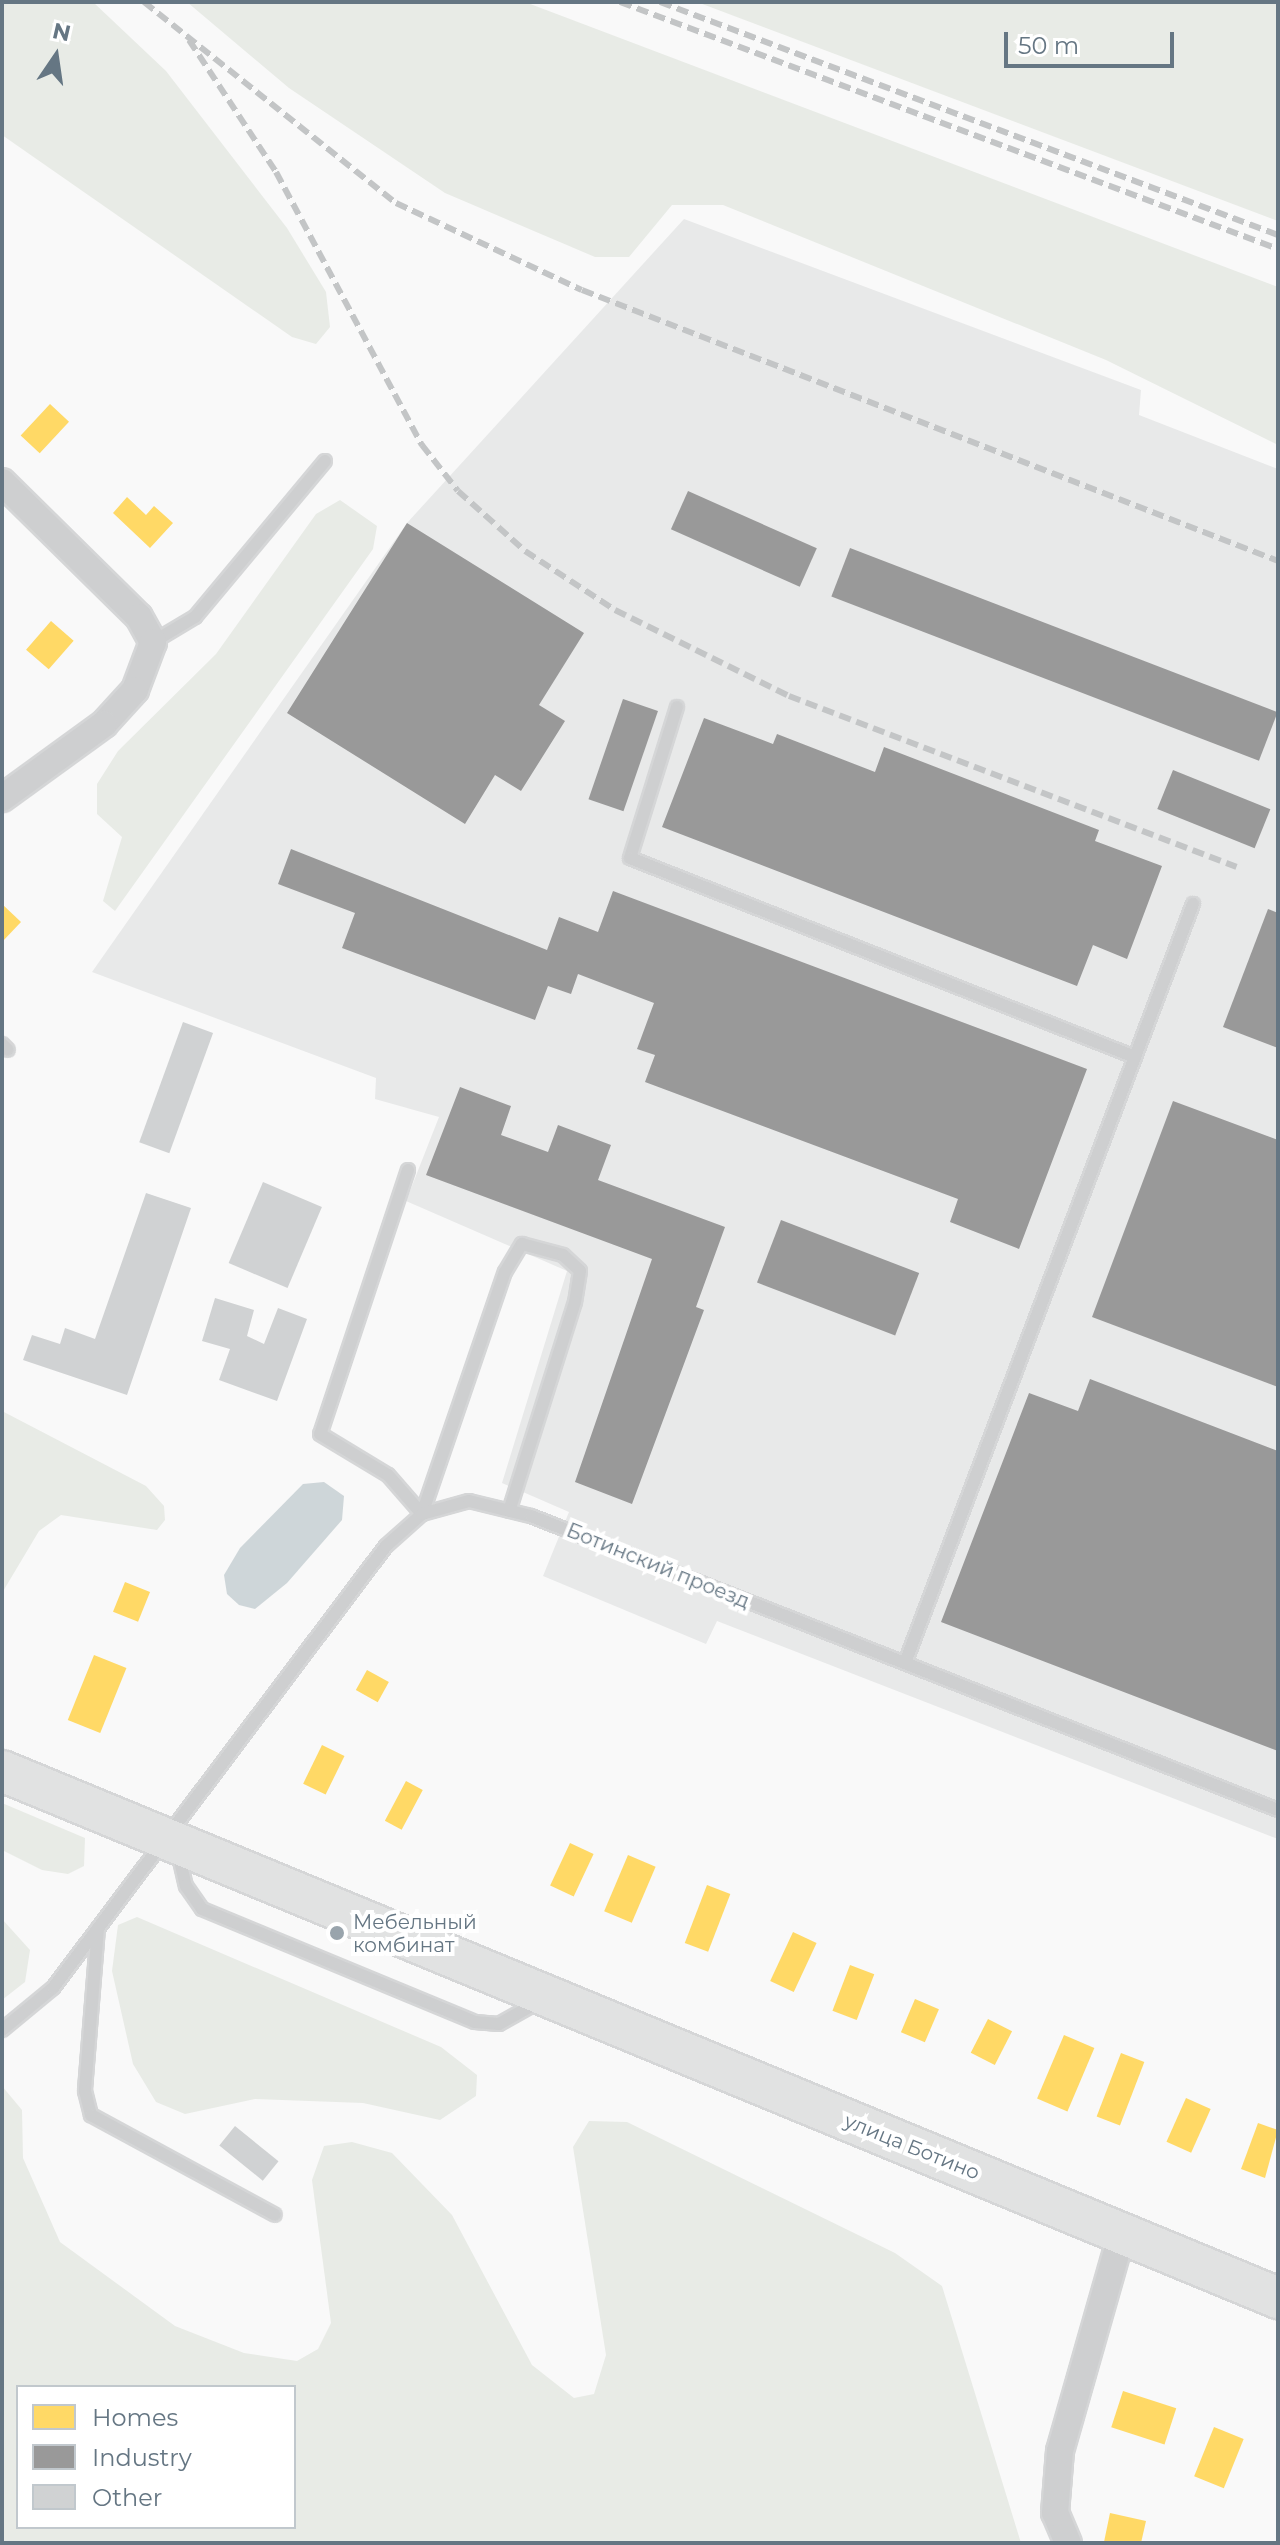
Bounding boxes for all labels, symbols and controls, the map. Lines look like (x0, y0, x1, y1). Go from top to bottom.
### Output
north arrow (16, 16, 96, 96)
scale bar (1008, 16, 1178, 66)
text: N (50, 17, 73, 47)
text: 50 m (1018, 31, 1079, 60)
street label: Ботинский проезд (563, 1518, 753, 1614)
place label: Мебельный комбинат (353, 1910, 477, 1957)
marker: Мебельный комбинат (328, 1924, 346, 1942)
street label: улица Ботино (841, 2109, 983, 2185)
legend (16, 2385, 296, 2529)
text: Homes (92, 2403, 178, 2432)
text: Industry (92, 2443, 192, 2472)
text: Other (92, 2483, 162, 2512)

